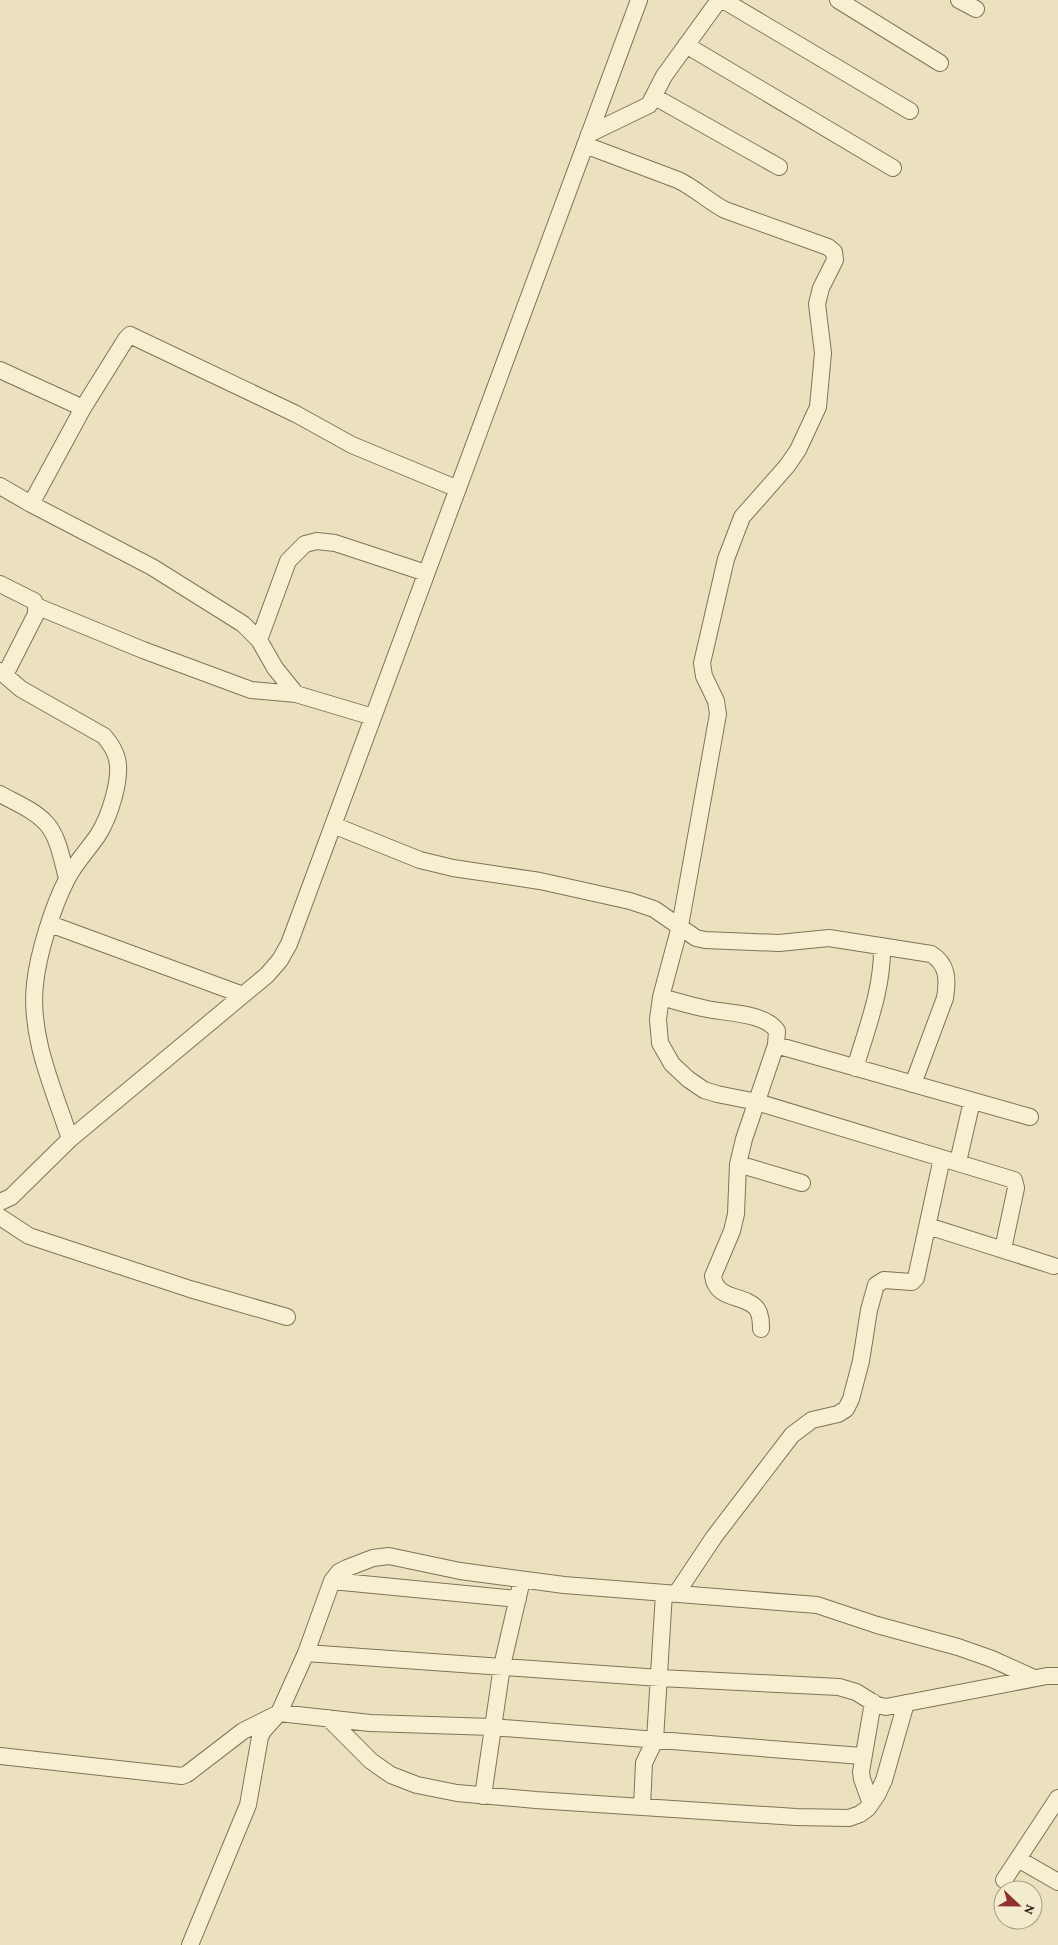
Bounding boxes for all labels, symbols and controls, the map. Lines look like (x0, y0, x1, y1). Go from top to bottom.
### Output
north arrow (993, 1880, 1043, 1930)
text: N (1021, 1902, 1039, 1918)

